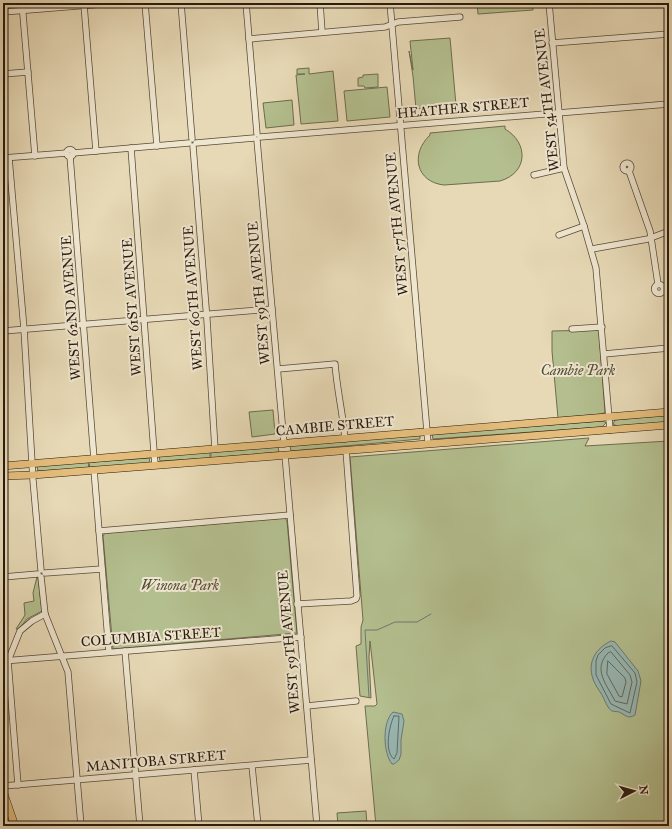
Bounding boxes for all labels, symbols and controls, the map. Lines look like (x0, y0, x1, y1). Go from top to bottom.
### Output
street label: WEST 54TH AVENUE (531, 28, 563, 172)
street label: HEATHER STREET (396, 94, 530, 122)
street label: WEST 57TH AVENUE (382, 152, 412, 296)
street label: WEST 59TH AVENUE (244, 221, 274, 365)
street label: WEST 60TH AVENUE (179, 225, 207, 371)
street label: WEST 62ND AVENUE (57, 235, 85, 381)
street label: WEST 61ST AVENUE (119, 237, 145, 377)
park label: Cambie Park (541, 362, 616, 379)
street label: CAMBIE STREET (275, 412, 395, 440)
street label: WEST 59TH AVENUE (274, 570, 304, 714)
park label: Winona Park (141, 577, 220, 594)
street label: COLUMBIA STREET (80, 624, 222, 650)
street label: MANITOBA STREET (85, 746, 227, 776)
north arrow (614, 771, 654, 811)
text: N (636, 785, 650, 796)

